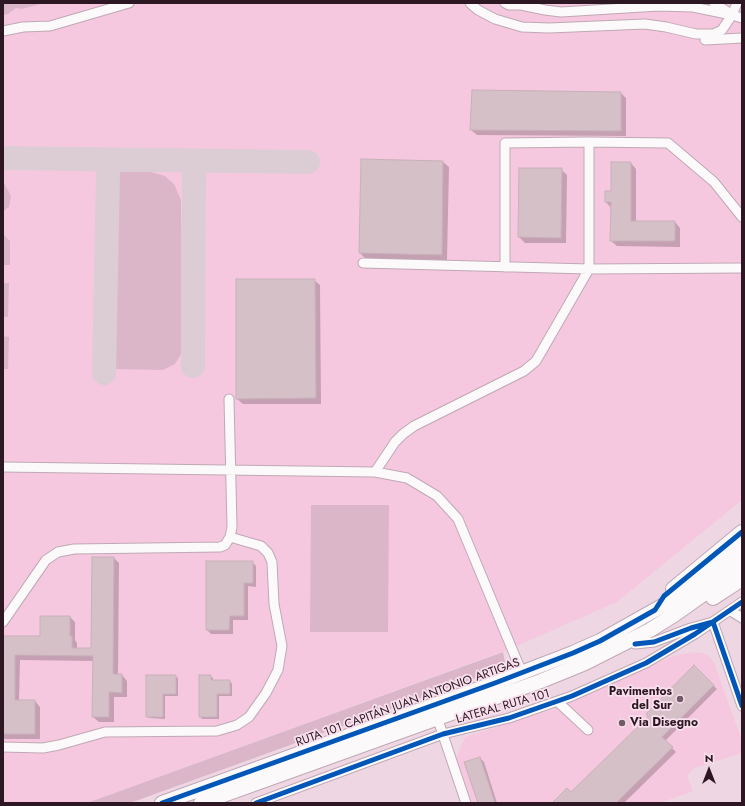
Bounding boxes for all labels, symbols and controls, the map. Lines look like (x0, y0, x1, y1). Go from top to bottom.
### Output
street label: RUTA 101 CAPITÁN JUAN ANTONIO ARTIGAS (294, 656, 522, 750)
place label: Pavimentos del Sur (609, 685, 672, 713)
street label: LATERAL RUTA 101 (454, 687, 552, 727)
marker: Pavimentos del Sur (675, 694, 685, 704)
place label: Via Disegno (630, 716, 698, 730)
marker: Via Disegno (617, 718, 627, 728)
north arrow (689, 750, 729, 790)
text: N (705, 750, 713, 766)

